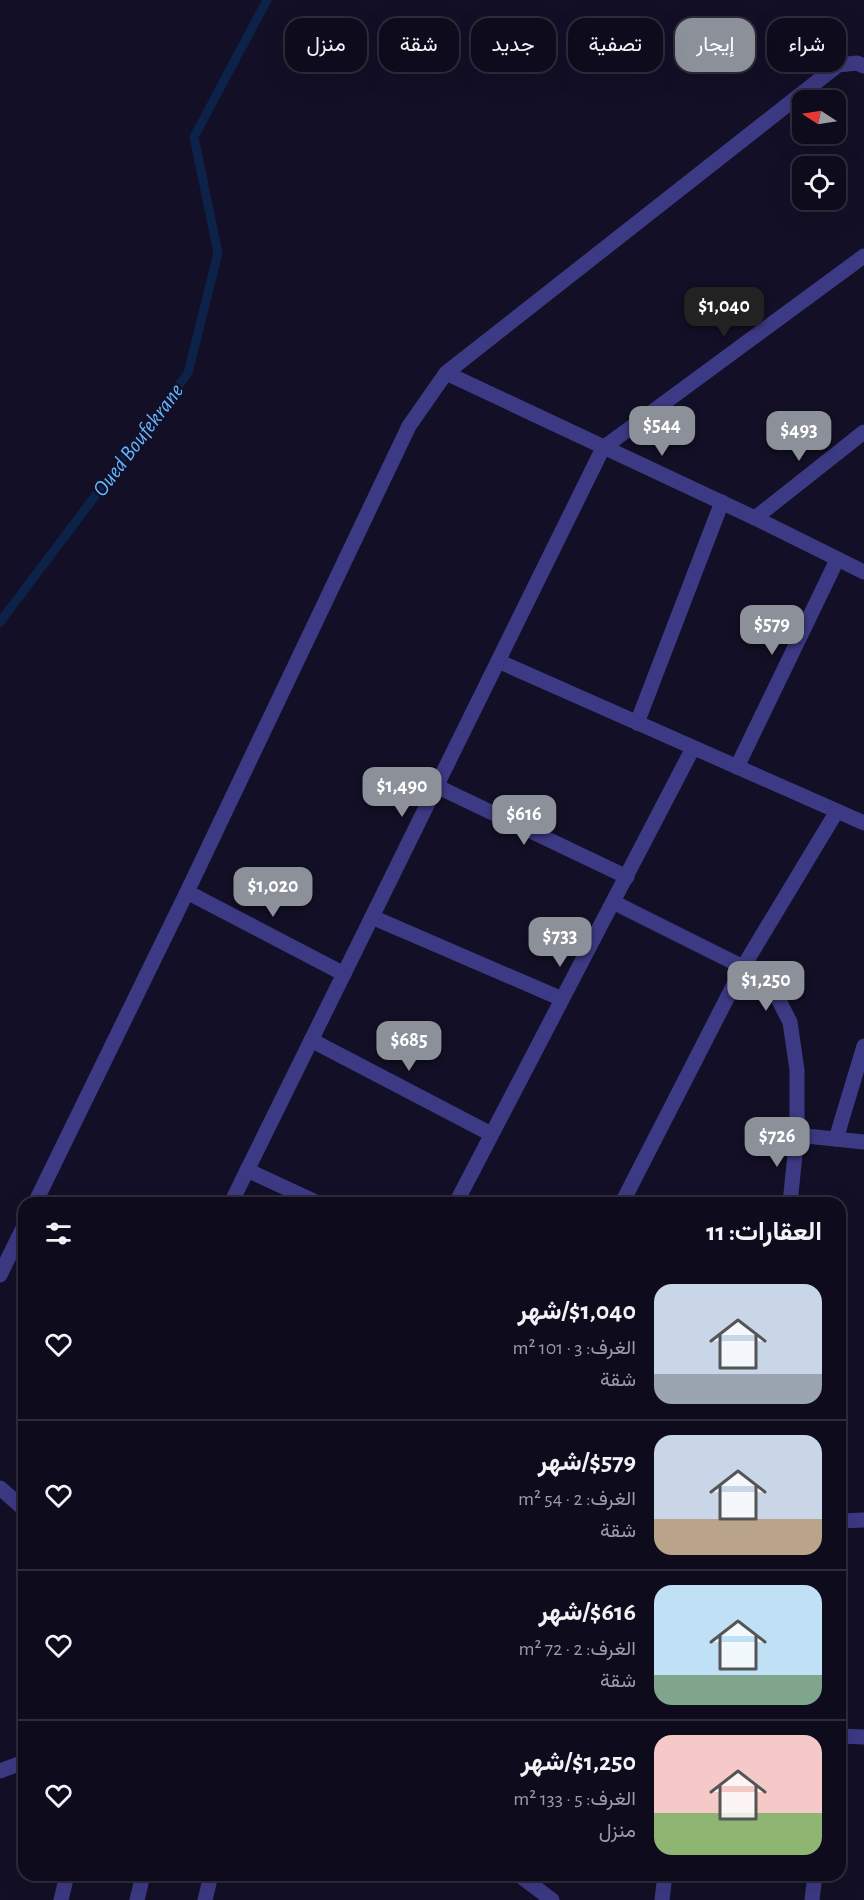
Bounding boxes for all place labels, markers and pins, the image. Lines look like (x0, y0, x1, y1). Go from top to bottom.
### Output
pin: $1,040 (675, 287, 773, 338)
pin: $544 (626, 406, 698, 457)
pin: $493 (763, 411, 835, 462)
pin: $579 (736, 605, 808, 656)
pin: $1,490 (353, 767, 451, 818)
pin: $616 (488, 795, 560, 846)
pin: $1,020 (224, 867, 322, 918)
pin: $733 (524, 917, 596, 968)
pin: $1,250 (717, 961, 815, 1012)
pin: $685 (373, 1021, 445, 1072)
pin: $726 (741, 1117, 813, 1168)

